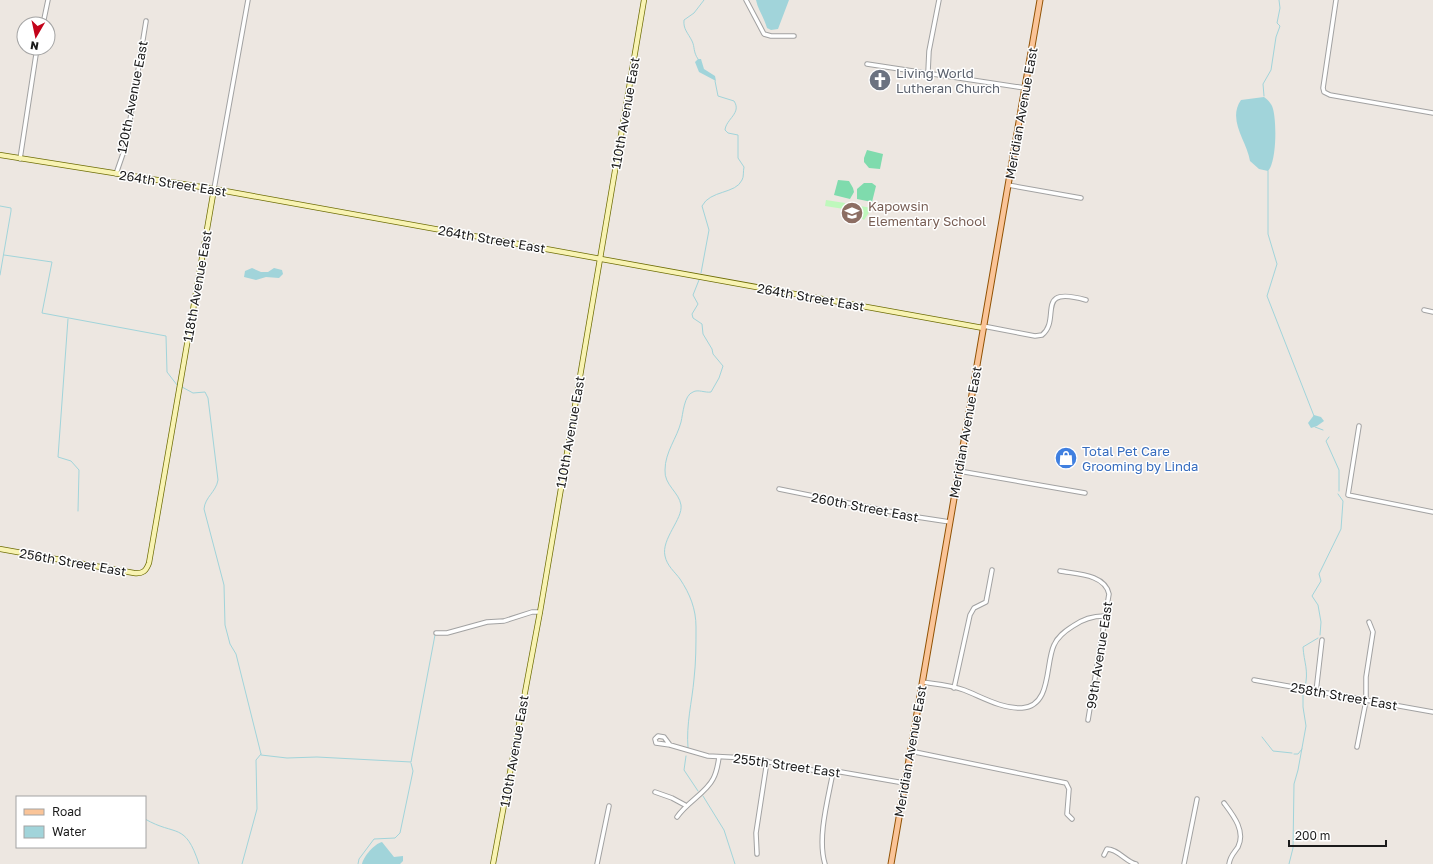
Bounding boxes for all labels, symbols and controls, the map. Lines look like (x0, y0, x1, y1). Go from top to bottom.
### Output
north arrow (16, 16, 56, 56)
text: N (29, 39, 40, 53)
street label: 120th Avenue East (113, 39, 151, 155)
street label: Meridian Avenue East (1002, 46, 1040, 180)
street label: 110th Avenue East (607, 56, 643, 170)
place label: Living World Lutheran Church (896, 65, 1000, 96)
church icon: Living World Lutheran Church (867, 67, 893, 93)
street label: 264th Street East (118, 167, 228, 199)
place label: Kapowsin Elementary School (868, 198, 986, 229)
school or university icon: Kapowsin Elementary School (839, 200, 865, 226)
street label: 264th Street East (437, 222, 547, 256)
street label: 118th Avenue East (179, 229, 215, 343)
street label: 264th Street East (756, 280, 866, 314)
street label: Meridian Avenue East (946, 365, 984, 499)
street label: 110th Avenue East (552, 375, 588, 489)
place label: Total Pet Care Grooming by Linda (1082, 443, 1198, 474)
shop icon: Total Pet Care Grooming by Linda (1053, 445, 1079, 471)
street label: 260th Street East (810, 489, 920, 525)
street label: 256th Street East (18, 545, 128, 579)
street label: 99th Avenue East (1083, 600, 1115, 710)
street label: 258th Street East (1289, 679, 1399, 713)
street label: Meridian Avenue East (891, 684, 929, 818)
street label: 110th Avenue East (496, 694, 532, 808)
street label: 255th Street East (732, 750, 842, 780)
legend (16, 796, 146, 848)
text: Road (52, 804, 81, 819)
scale bar (1289, 822, 1386, 848)
text: Water (52, 824, 86, 839)
text: 200 m (1295, 828, 1330, 843)

